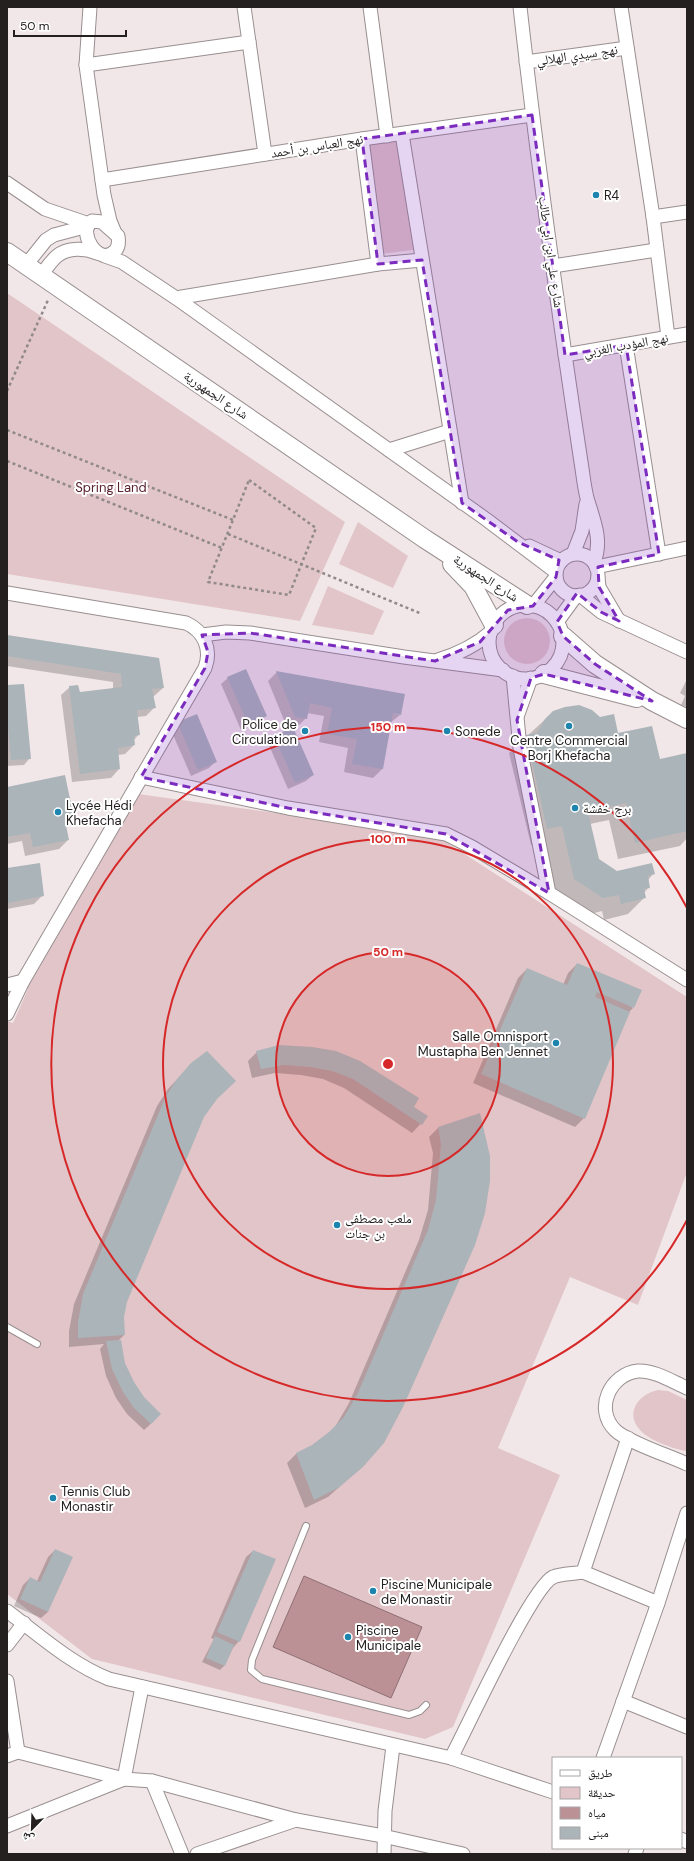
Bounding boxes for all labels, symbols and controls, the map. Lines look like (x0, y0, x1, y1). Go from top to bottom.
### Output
scale bar (14, 12, 126, 38)
text: 50 m (20, 18, 49, 34)
street label: نهج سيدي الهلالي (535, 41, 619, 71)
street label: نهج العباس بن أحمد (270, 130, 364, 163)
place label: R4 (604, 187, 619, 204)
marker: R4 (591, 190, 601, 200)
street label: شارع علي ابن ابي طالب (532, 195, 567, 309)
street label: نهج المؤدب الغربي (582, 329, 670, 363)
street label: شارع الجمهورية (180, 367, 252, 424)
park label: Spring Land (75, 479, 147, 496)
street label: شارع الجمهورية (450, 551, 522, 606)
place label: Police de Circulation (232, 716, 297, 748)
text: 150 m (371, 719, 405, 735)
marker: Centre Commercial Borj Khefacha (564, 721, 574, 731)
place label: Sonede (455, 723, 501, 740)
marker: Police de Circulation (300, 726, 310, 736)
marker: Sonede (442, 726, 452, 736)
place label: Centre Commercial Borj Khefacha (510, 732, 628, 764)
place label: Lycée Hédi Khefacha (66, 797, 132, 829)
place label: برج خفشة (583, 800, 631, 818)
marker: برج خفشة (570, 803, 580, 813)
marker: Lycée Hédi Khefacha (53, 807, 63, 817)
text: 100 m (370, 831, 406, 847)
text: 50 m (373, 944, 403, 960)
place label: Salle Omnisport Mustapha Ben Jennet (418, 1028, 548, 1060)
marker: Salle Omnisport Mustapha Ben Jennet (551, 1038, 561, 1048)
centre of rings (381, 1057, 395, 1071)
place label: ملعب مصطفى بن جنات (345, 1210, 412, 1242)
marker: ملعب مصطفى بن جنات (332, 1220, 342, 1230)
place label: Tennis Club Monastir (61, 1483, 130, 1515)
marker: Tennis Club Monastir (48, 1493, 58, 1503)
place label: Piscine Municipale de Monastir (381, 1576, 492, 1608)
marker: Piscine Municipale de Monastir (368, 1586, 378, 1596)
place label: Piscine Municipale (356, 1622, 421, 1654)
marker: Piscine Municipale (343, 1632, 353, 1642)
legend (552, 1757, 682, 1849)
text: طريق (588, 1765, 613, 1781)
text: حديقة (588, 1785, 616, 1801)
text: مياه (588, 1805, 606, 1821)
north arrow (12, 1809, 52, 1849)
text: مبنى (588, 1825, 609, 1841)
text: ش (20, 1828, 37, 1847)

